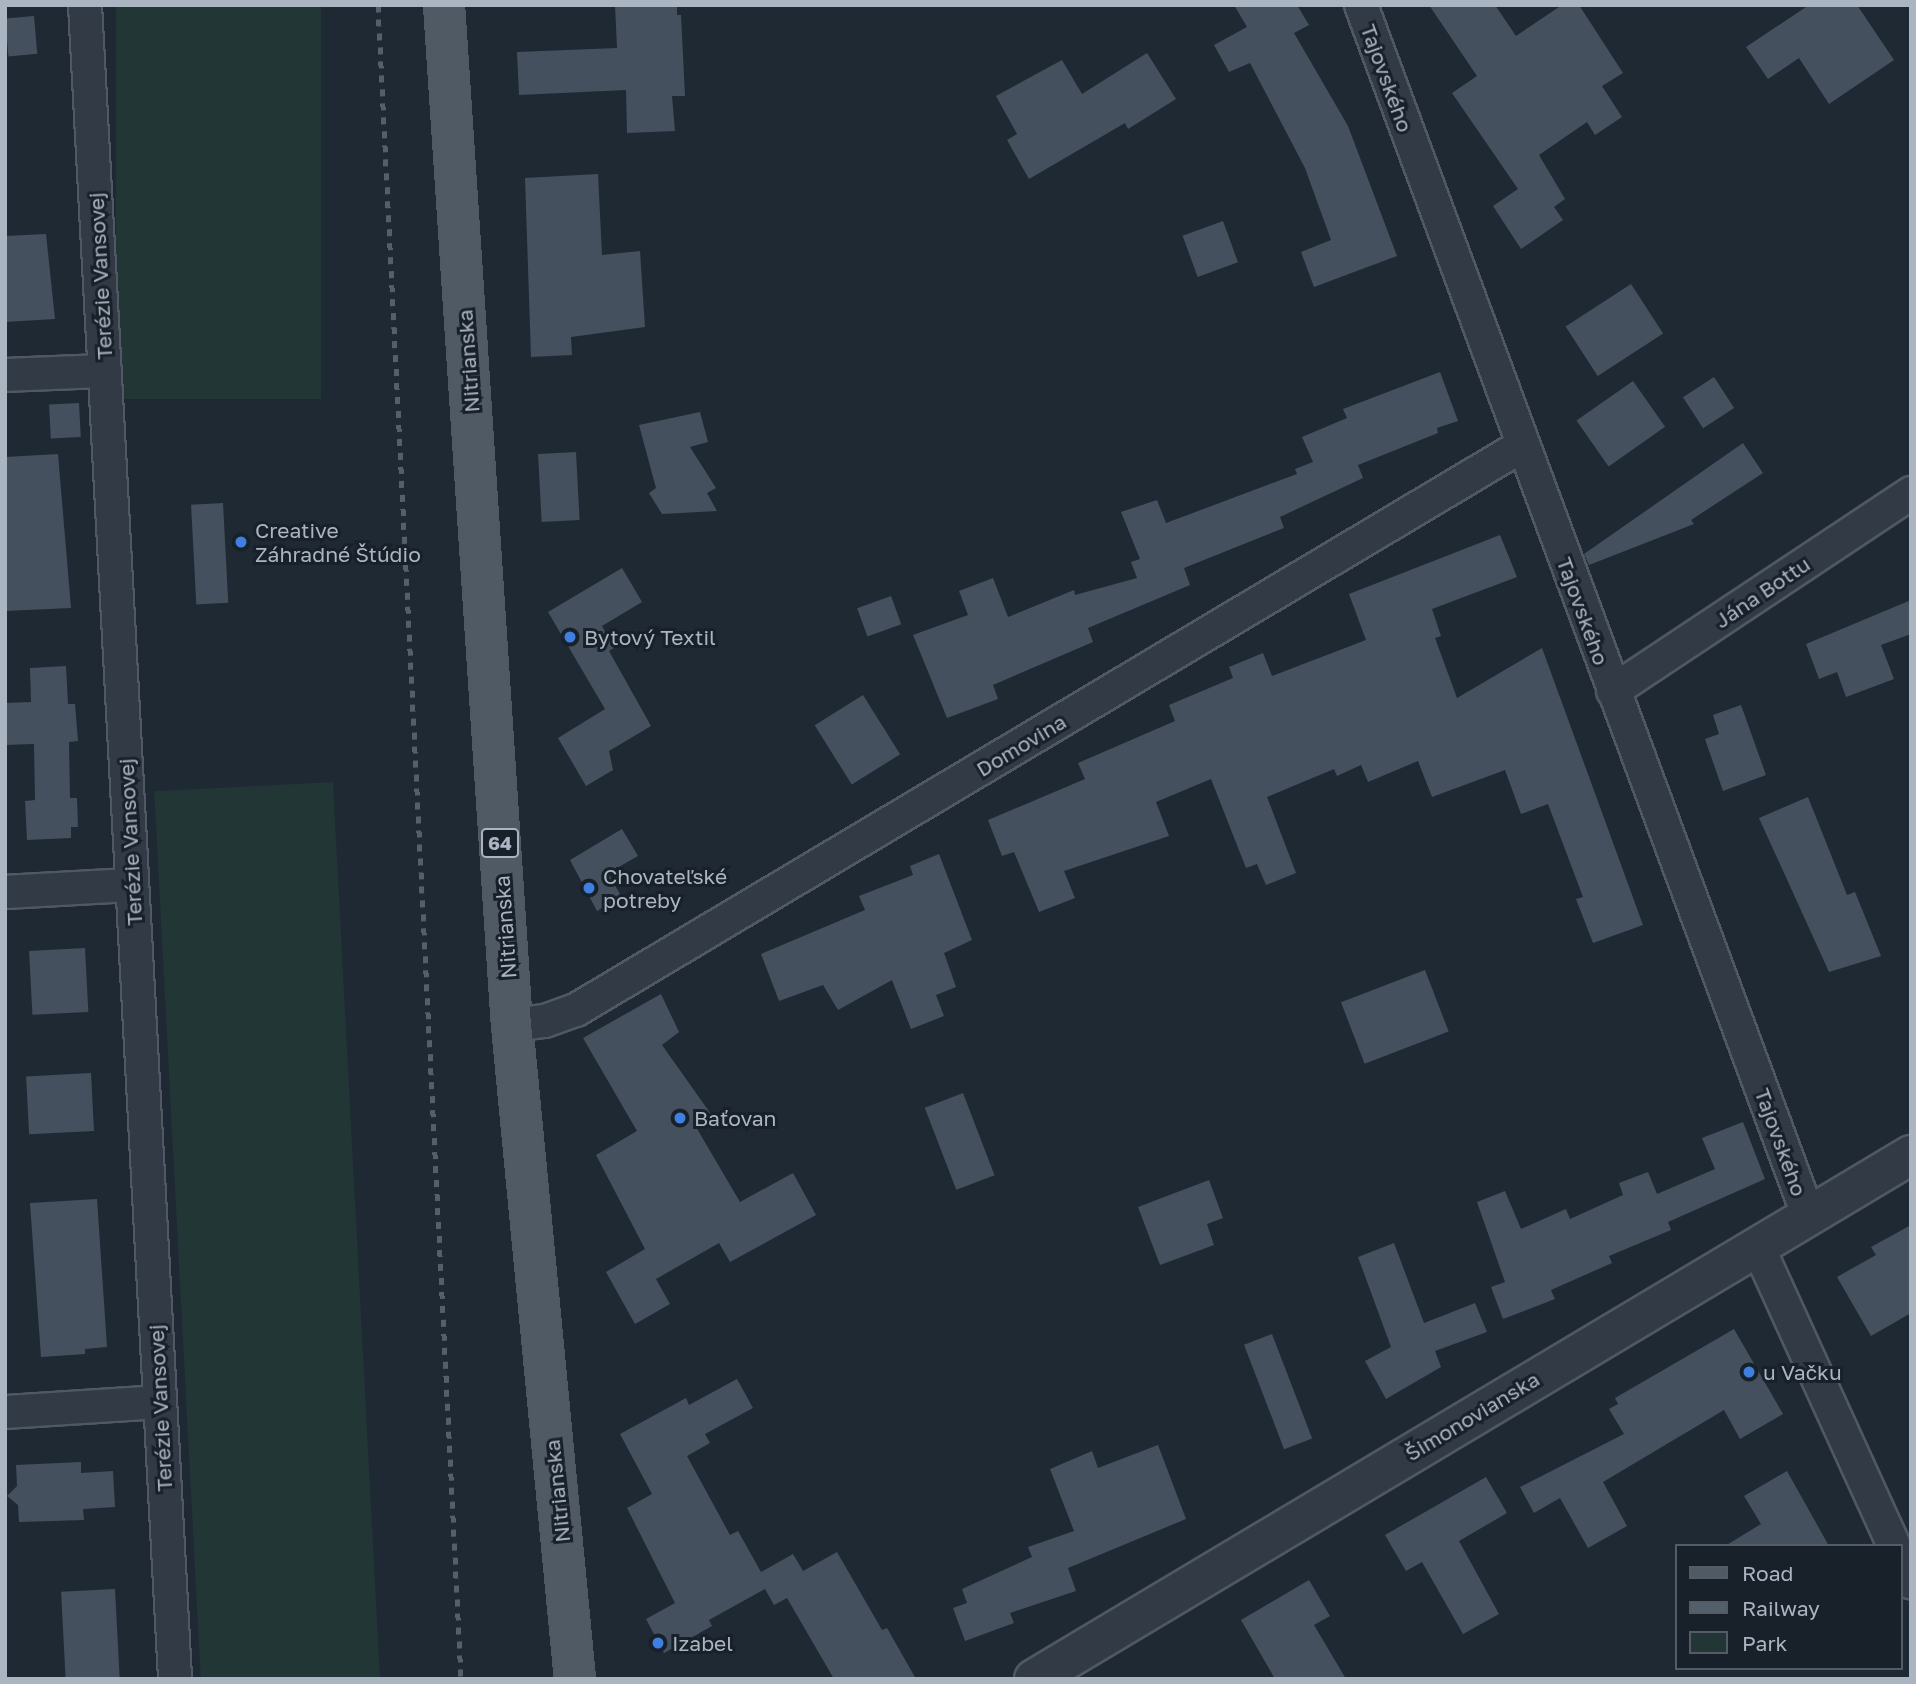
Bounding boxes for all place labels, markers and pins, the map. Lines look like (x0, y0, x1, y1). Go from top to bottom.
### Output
place label: Creative Záhradné Štúdio (255, 517, 421, 567)
marker: Creative Záhradné Štúdio (233, 534, 249, 550)
place label: Bytový Textil (584, 624, 716, 650)
marker: Bytový Textil (562, 629, 578, 645)
place label: Chovateľské potreby (603, 863, 727, 913)
marker: Chovateľské potreby (581, 880, 597, 896)
place label: Baťovan (694, 1105, 776, 1131)
marker: Baťovan (672, 1110, 688, 1126)
place label: u Vačku (1763, 1359, 1842, 1385)
marker: u Vačku (1741, 1364, 1757, 1380)
place label: Izabel (672, 1630, 733, 1656)
marker: Izabel (650, 1635, 666, 1651)

